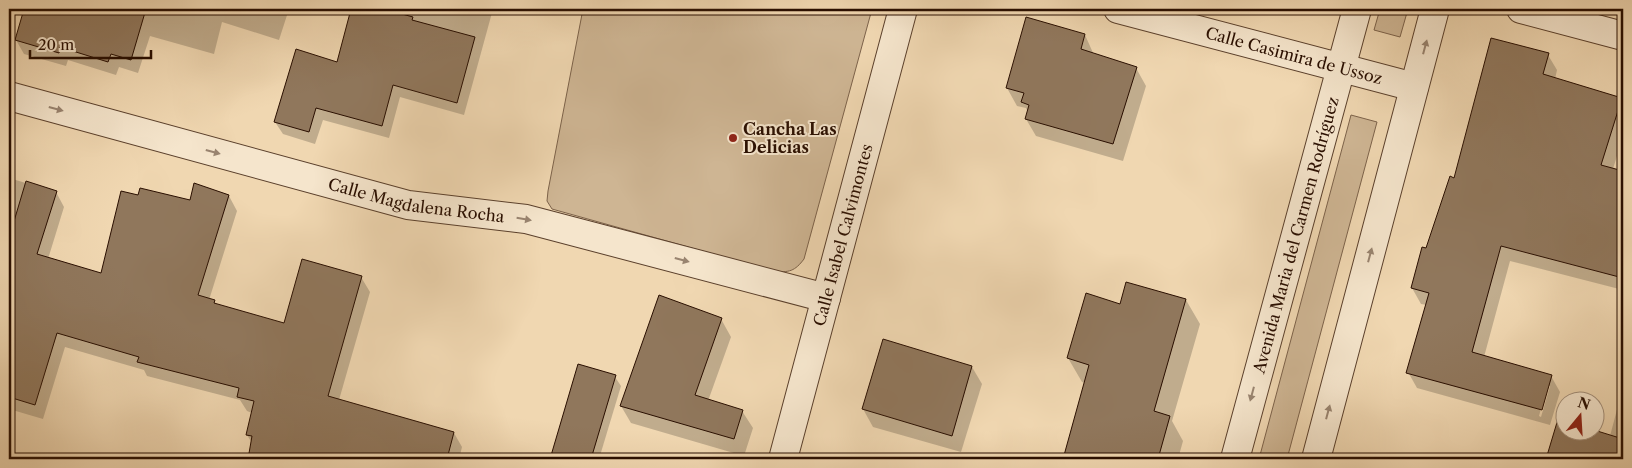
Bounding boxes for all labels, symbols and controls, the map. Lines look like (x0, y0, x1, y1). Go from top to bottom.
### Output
street label: Calle Casimira de Ussoz (1203, 23, 1385, 88)
scale bar (30, 28, 151, 60)
text: 20 m (38, 35, 74, 54)
one-way arrow (1421, 40, 1429, 55)
street label: Avenida Maria del Carmen Rodríguez (1248, 95, 1343, 377)
one-way arrow (48, 105, 63, 113)
place label: Cancha Las Delicias (743, 119, 837, 157)
marker: Cancha Las Delicias (727, 132, 739, 144)
street label: Calle Isabel Calvimontes (809, 141, 877, 328)
one-way arrow (205, 148, 220, 156)
street label: Calle Magdalena Rocha (326, 174, 506, 226)
one-way arrow (517, 216, 533, 224)
one-way arrow (1366, 247, 1374, 263)
one-way arrow (674, 257, 689, 265)
one-way arrow (1248, 386, 1256, 401)
north arrow (1554, 390, 1604, 440)
text: N (1575, 393, 1593, 414)
one-way arrow (1325, 405, 1333, 420)

